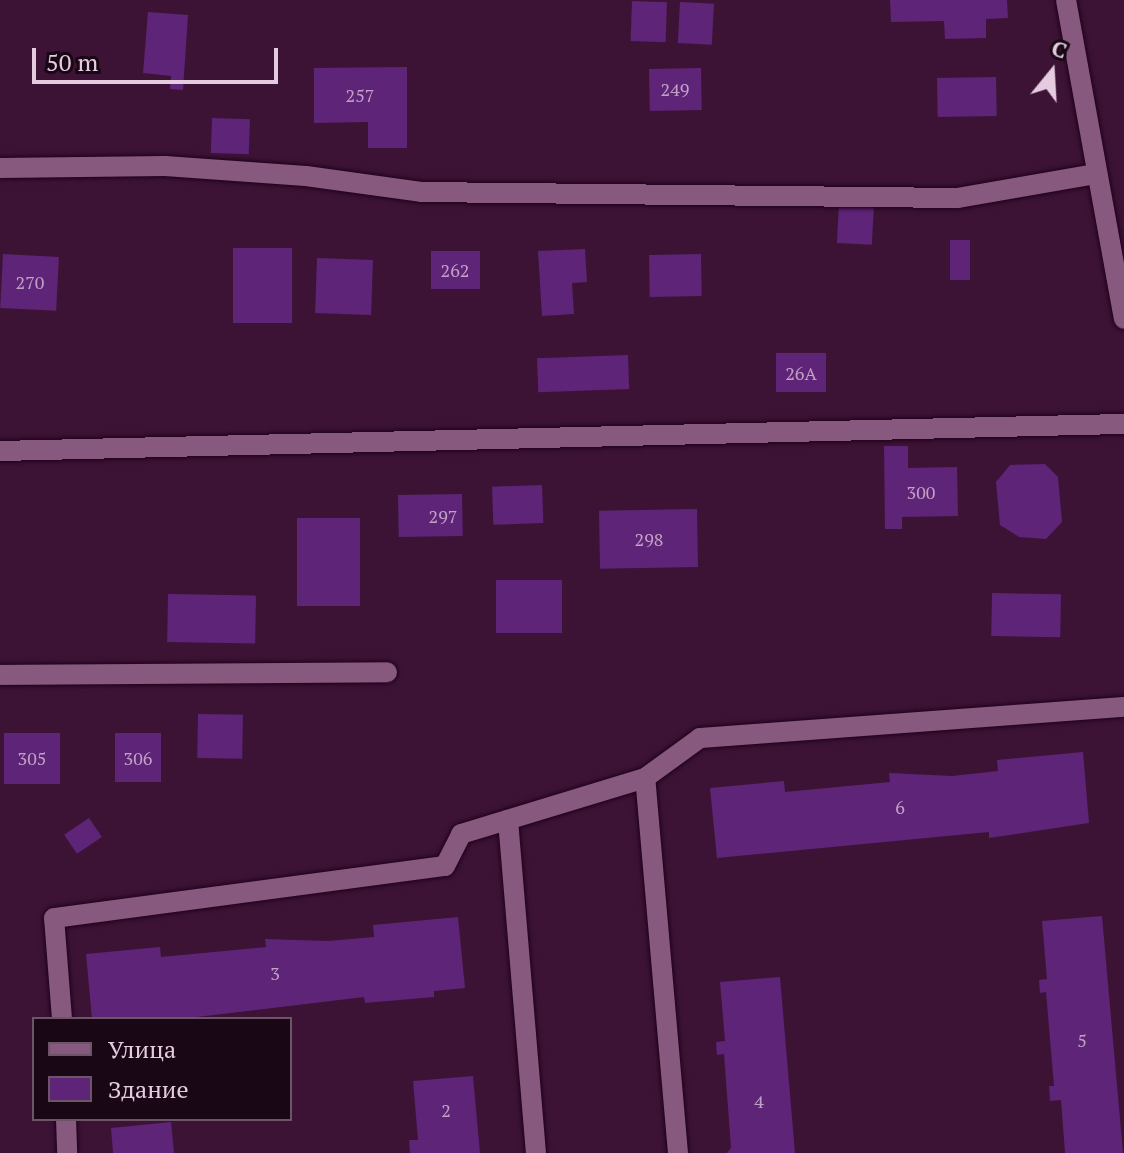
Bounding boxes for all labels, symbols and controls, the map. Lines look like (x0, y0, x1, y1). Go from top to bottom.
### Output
scale bar (36, 32, 282, 82)
north arrow (1012, 32, 1092, 112)
text: С (1048, 33, 1071, 65)
text: 50 m (46, 46, 98, 78)
house number: 249 (661, 78, 689, 100)
house number: 257 (346, 84, 374, 106)
house number: 262 (441, 259, 469, 281)
house number: 270 (16, 271, 44, 293)
house number: 26А (785, 362, 817, 384)
house number: 300 (907, 481, 935, 503)
house number: 297 (429, 505, 457, 527)
house number: 298 (635, 528, 663, 550)
house number: 305 (18, 747, 46, 769)
house number: 306 (124, 747, 152, 769)
house number: 6 (895, 796, 905, 818)
house number: 3 (270, 962, 280, 984)
legend (32, 1017, 292, 1121)
house number: 5 (1077, 1029, 1087, 1051)
text: Улица (108, 1033, 176, 1065)
text: Здание (108, 1073, 189, 1105)
house number: 4 (754, 1090, 764, 1112)
house number: 2 (441, 1099, 451, 1121)

